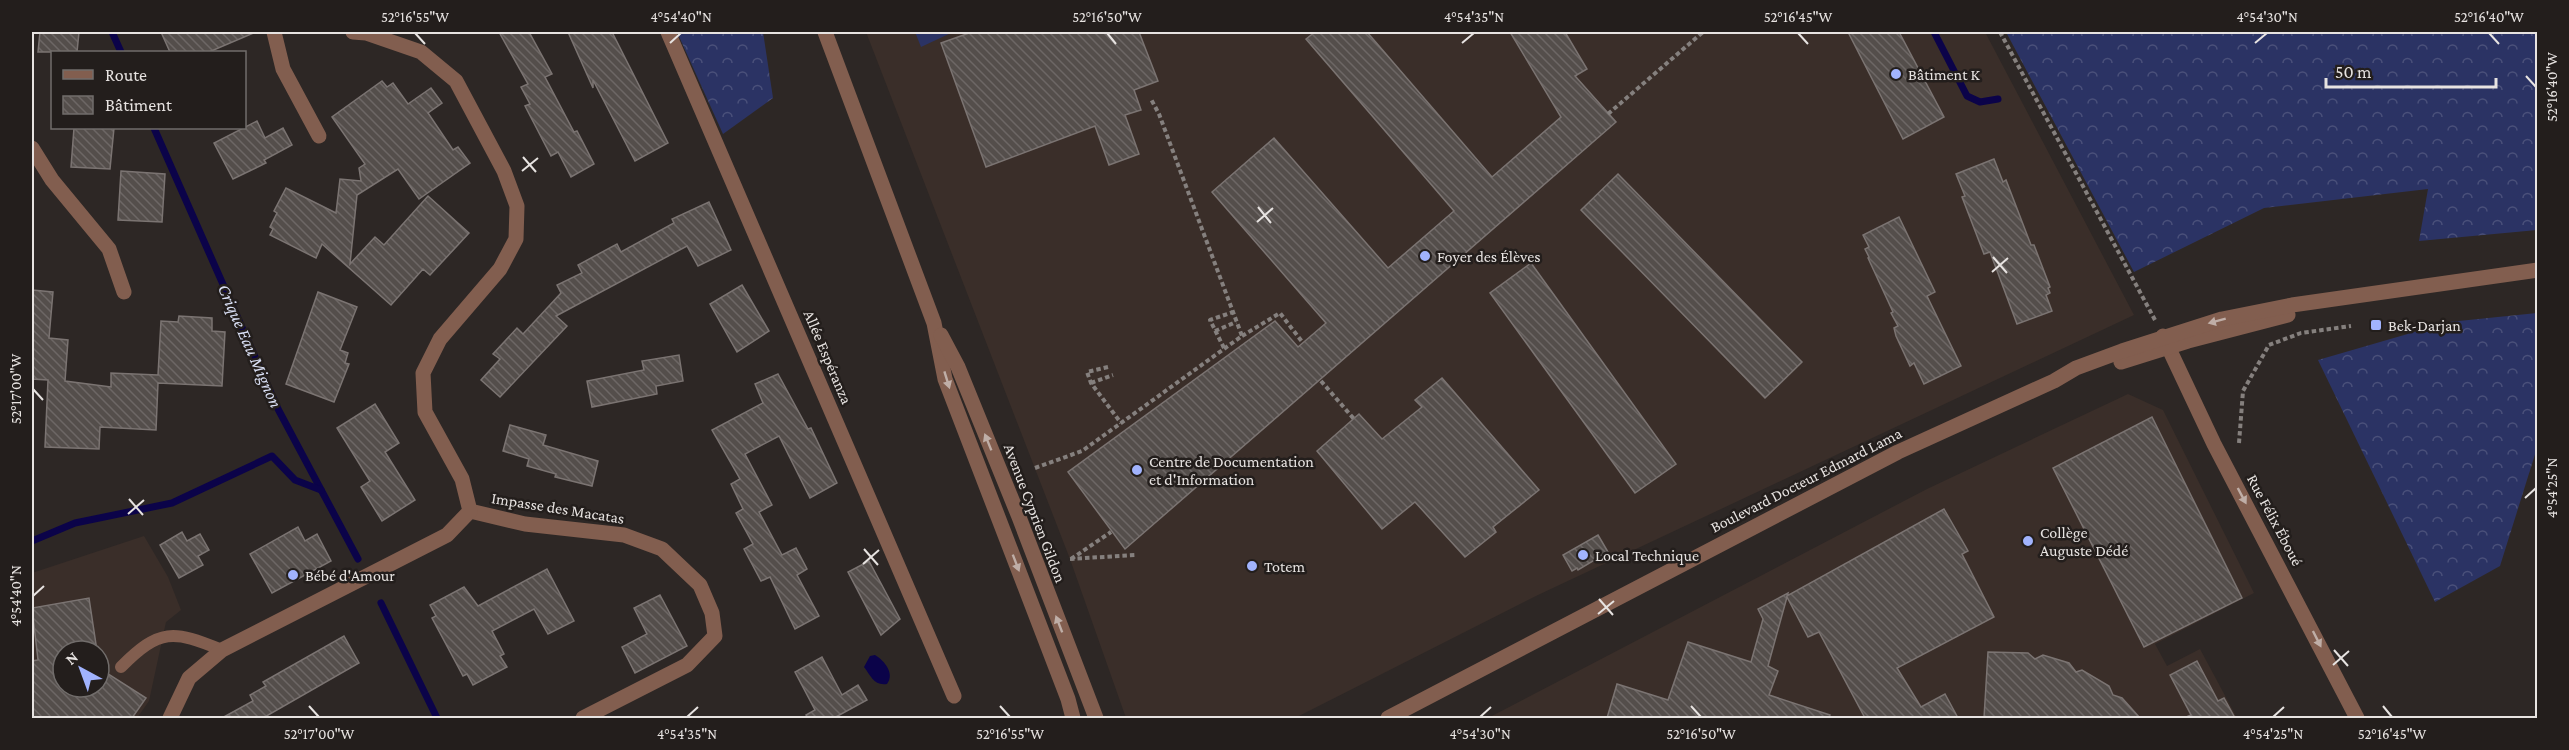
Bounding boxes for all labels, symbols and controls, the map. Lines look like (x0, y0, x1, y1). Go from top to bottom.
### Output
text: 52°16'55"W (381, 9, 449, 25)
text: 4°54'40"N (650, 9, 712, 25)
text: 52°16'50"W (1072, 9, 1142, 25)
text: 4°54'35"N (1444, 9, 1504, 25)
text: 52°16'45"W (1764, 9, 1832, 25)
text: 4°54'30"N (2236, 9, 2298, 25)
text: 52°16'40"W (2454, 9, 2524, 25)
legend (51, 51, 246, 129)
scale bar (2326, 51, 2496, 89)
text: 52°16'40"W (2544, 52, 2560, 122)
text: 50 m (2335, 62, 2372, 82)
text: Route (105, 65, 147, 85)
place label: Bâtiment K (1908, 66, 1980, 83)
marker: Bâtiment K (1889, 67, 1903, 81)
text: Bâtiment (105, 95, 173, 115)
place label: Foyer des Élèves (1437, 248, 1541, 266)
marker: Foyer des Élèves (1418, 249, 1432, 263)
water label: Crique Eau Mignon (214, 281, 286, 411)
street label: Allée Espéranza (800, 307, 856, 408)
one-way arrow (2208, 317, 2226, 326)
place label: Bek-Darjan (2388, 317, 2461, 335)
marker: Bek-Darjan (2369, 318, 2383, 332)
text: 52°17'00"W (8, 353, 24, 424)
one-way arrow (943, 371, 952, 389)
street label: Boulevard Docteur Edmard Lama (1708, 424, 1905, 536)
one-way arrow (983, 433, 993, 451)
street label: Avenue Cyprien Gildon (1000, 441, 1069, 586)
place label: Centre de Documentation et d'Information (1149, 453, 1314, 488)
text: 4°54'25"N (2544, 458, 2560, 518)
marker: Centre de Documentation et d'Information (1130, 463, 1144, 477)
street label: Rue Félix Éboué (2244, 471, 2306, 569)
one-way arrow (2237, 488, 2247, 505)
street label: Impasse des Macatas (490, 489, 626, 528)
place label: Collège Auguste Dédé (2040, 524, 2128, 560)
marker: Collège Auguste Dédé (2021, 534, 2035, 548)
place label: Local Technique (1595, 547, 1699, 565)
marker: Local Technique (1576, 548, 1590, 562)
one-way arrow (1011, 554, 1021, 572)
place label: Totem (1264, 558, 1305, 575)
marker: Totem (1245, 559, 1259, 573)
text: 4°54'40"N (8, 565, 24, 627)
place label: Bébé d'Amour (305, 567, 395, 584)
marker: Bébé d'Amour (286, 568, 300, 582)
one-way arrow (1054, 615, 1064, 633)
one-way arrow (2311, 630, 2321, 648)
north arrow (51, 639, 111, 699)
text: N (62, 648, 81, 668)
text: 52°17'00"W (284, 726, 355, 742)
text: 4°54'35"N (657, 726, 717, 742)
text: 52°16'55"W (976, 726, 1044, 742)
text: 4°54'30"N (1449, 726, 1511, 742)
text: 52°16'50"W (1666, 726, 1736, 742)
text: 4°54'25"N (2243, 726, 2303, 742)
text: 52°16'45"W (2358, 726, 2426, 742)

